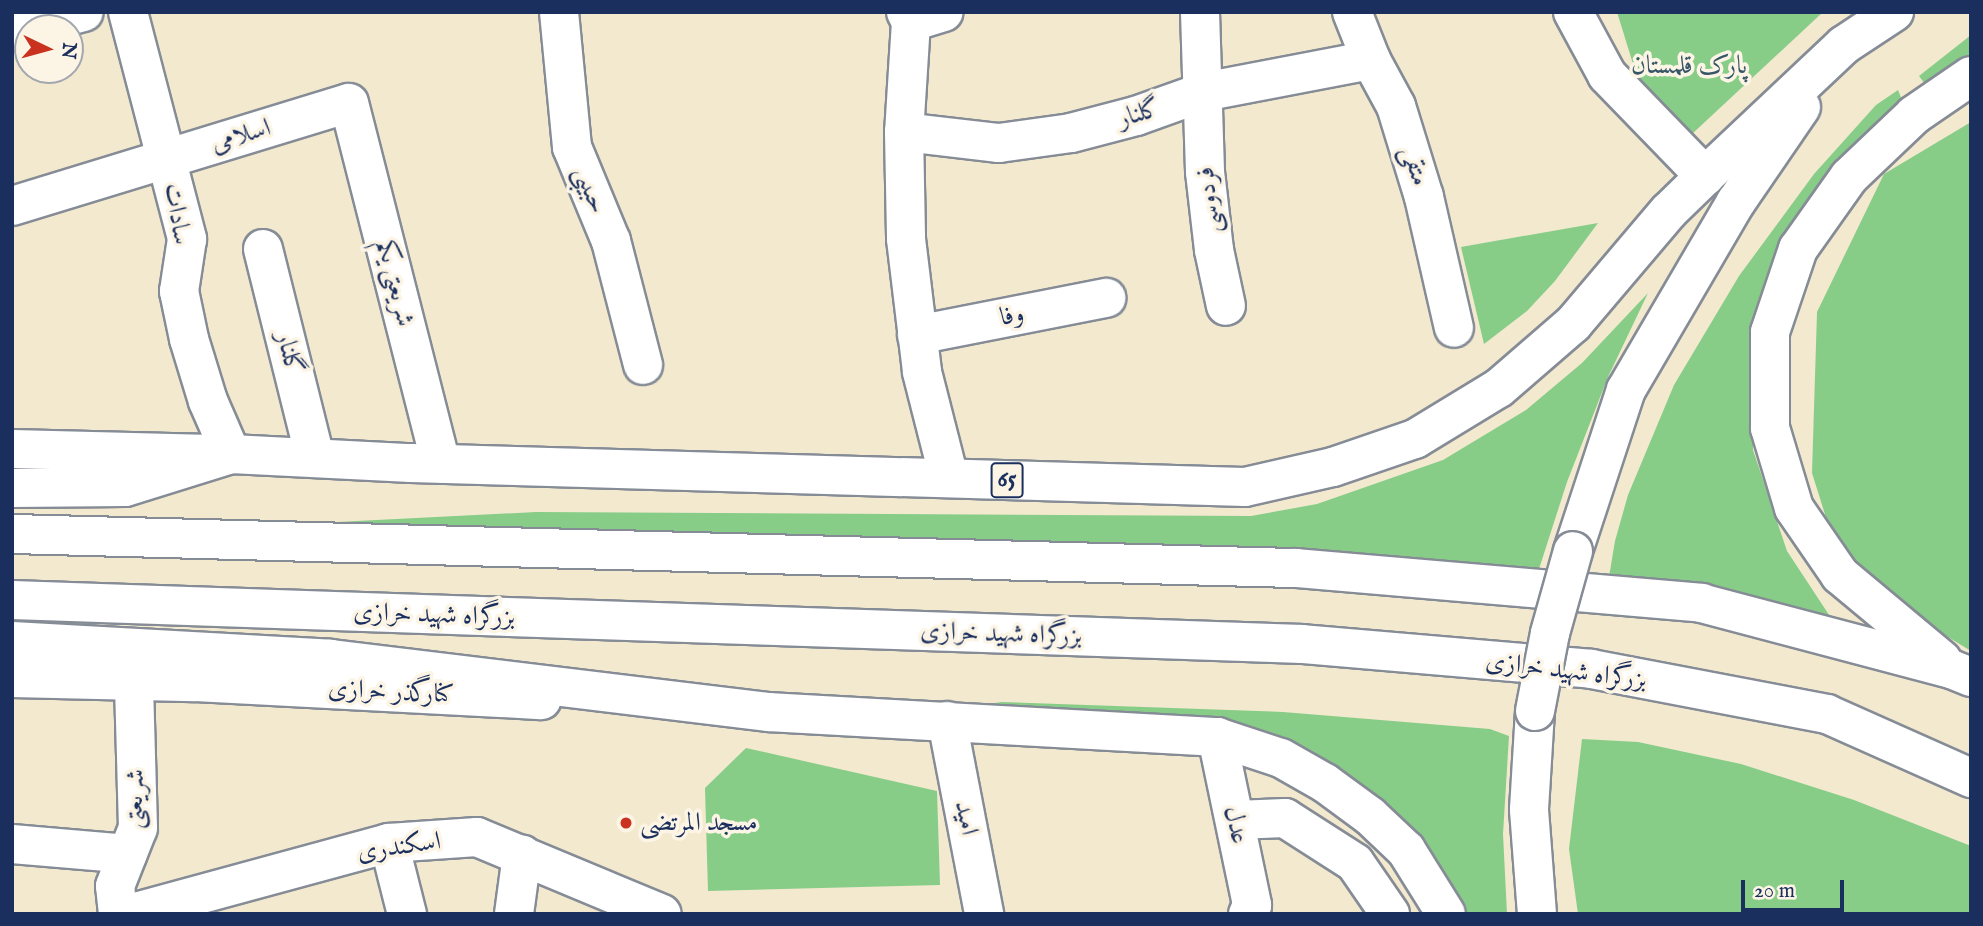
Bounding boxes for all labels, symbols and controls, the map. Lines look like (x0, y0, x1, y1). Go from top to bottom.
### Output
north arrow (14, 14, 84, 84)
text: N (55, 41, 81, 60)
park label: پارک قلمستان (1631, 50, 1747, 82)
street label: گلنار (1114, 93, 1164, 135)
street label: اسلامی (207, 112, 275, 160)
street label: متقی (1394, 142, 1436, 190)
street label: حبیبی (566, 162, 614, 218)
street label: فردوسی (1190, 165, 1228, 235)
street label: سادات (157, 181, 197, 247)
street label: شریعتی یکم (369, 236, 421, 330)
street label: وفا (997, 298, 1027, 334)
street label: گلنار (269, 328, 309, 378)
road number: 65 (990, 460, 1024, 500)
street label: بزرگراه شهید خرازی (353, 597, 515, 633)
street label: بزرگراه شهید خرازی (920, 616, 1082, 652)
street label: بزرگراه شهید خرازی (1484, 646, 1648, 696)
street label: کنارگذر خرازی (327, 673, 455, 711)
street label: شریعتی (118, 769, 152, 829)
street label: امید (947, 798, 985, 838)
street label: عدل (1217, 803, 1255, 847)
place label: مسجد المرتضی (640, 807, 758, 839)
marker: مسجد المرتضی (618, 815, 634, 831)
street label: اسکندری (355, 826, 443, 868)
scale bar (1745, 866, 1848, 910)
text: 20 m (1754, 878, 1795, 905)

